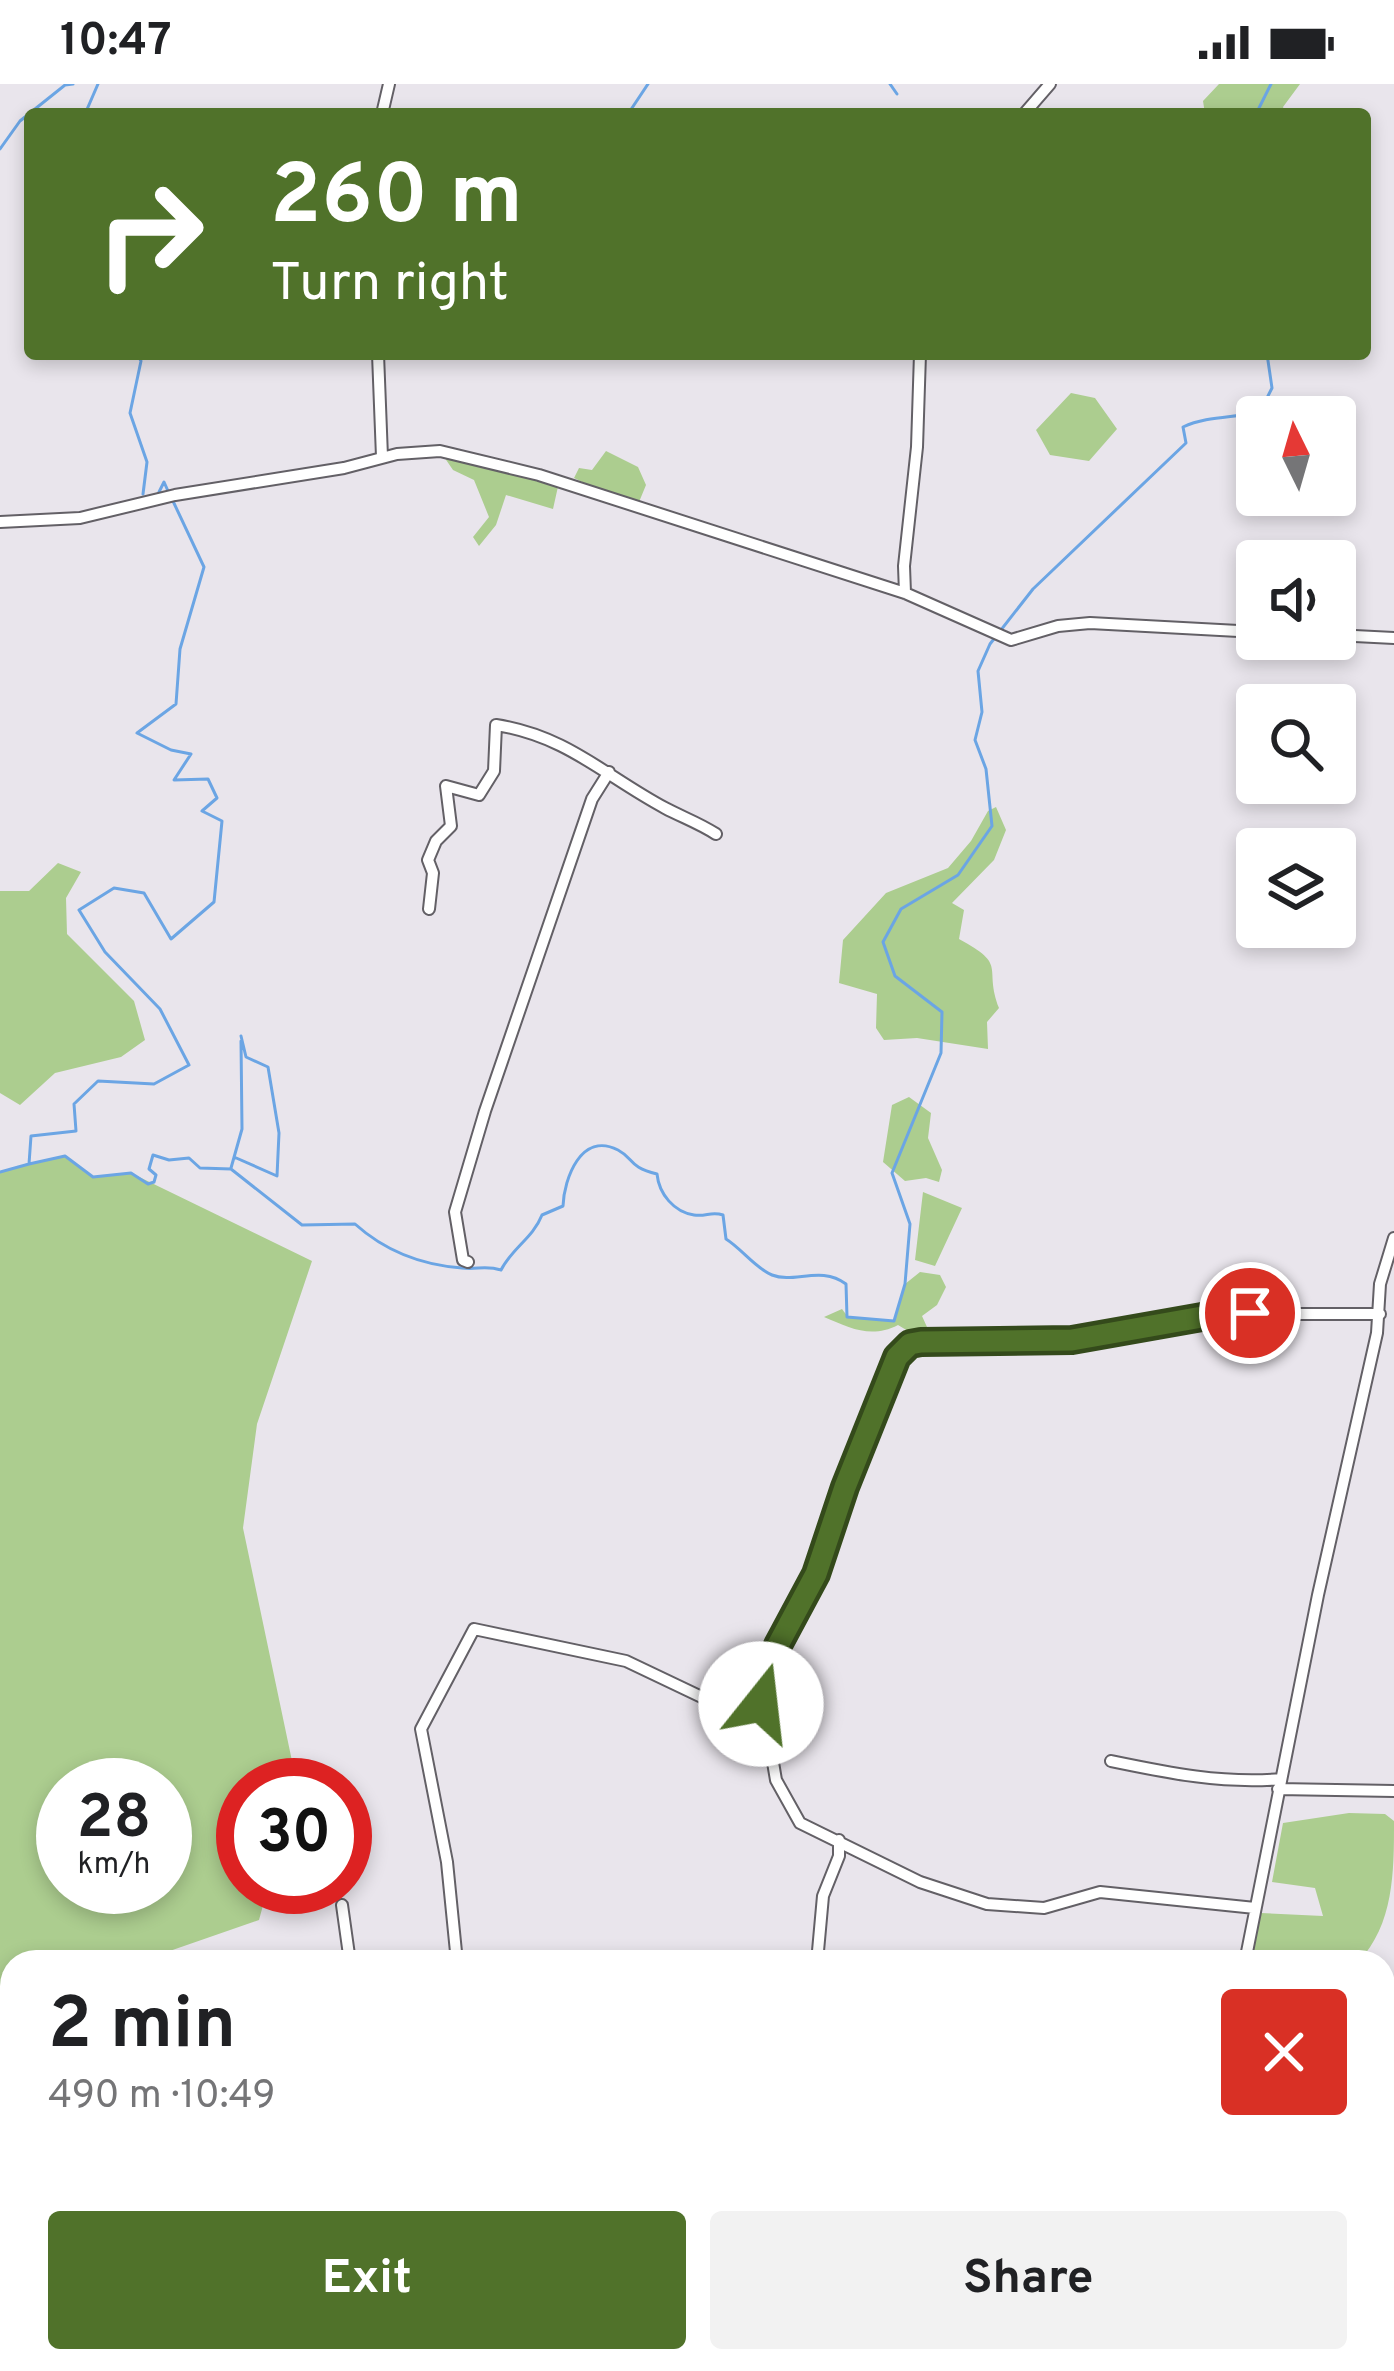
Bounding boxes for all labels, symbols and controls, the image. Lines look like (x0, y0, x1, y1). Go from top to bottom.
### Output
text: 10:47 (60, 14, 172, 71)
text: 260 m (270, 147, 523, 253)
icon: right (72, 156, 228, 312)
text: Turn right (270, 251, 509, 320)
north arrow (1236, 396, 1356, 516)
map controls (1236, 396, 1356, 948)
button: sound (1236, 540, 1356, 660)
button: search (1236, 684, 1356, 804)
button: layers (1236, 828, 1356, 948)
pin (1199, 1262, 1301, 1364)
icon: arrive (1217, 1280, 1283, 1346)
position arrow (698, 1641, 824, 1767)
speed limit sign: 30 (216, 1758, 372, 1914)
text: 28 (77, 1783, 151, 1859)
text: km/h (78, 1847, 150, 1884)
text: 2 min (48, 1982, 236, 2074)
button: close (1221, 1989, 1347, 2115)
text: 490 m · 10:49 (48, 2073, 275, 2122)
button: Exit (48, 2211, 686, 2349)
button: Share (710, 2211, 1347, 2349)

